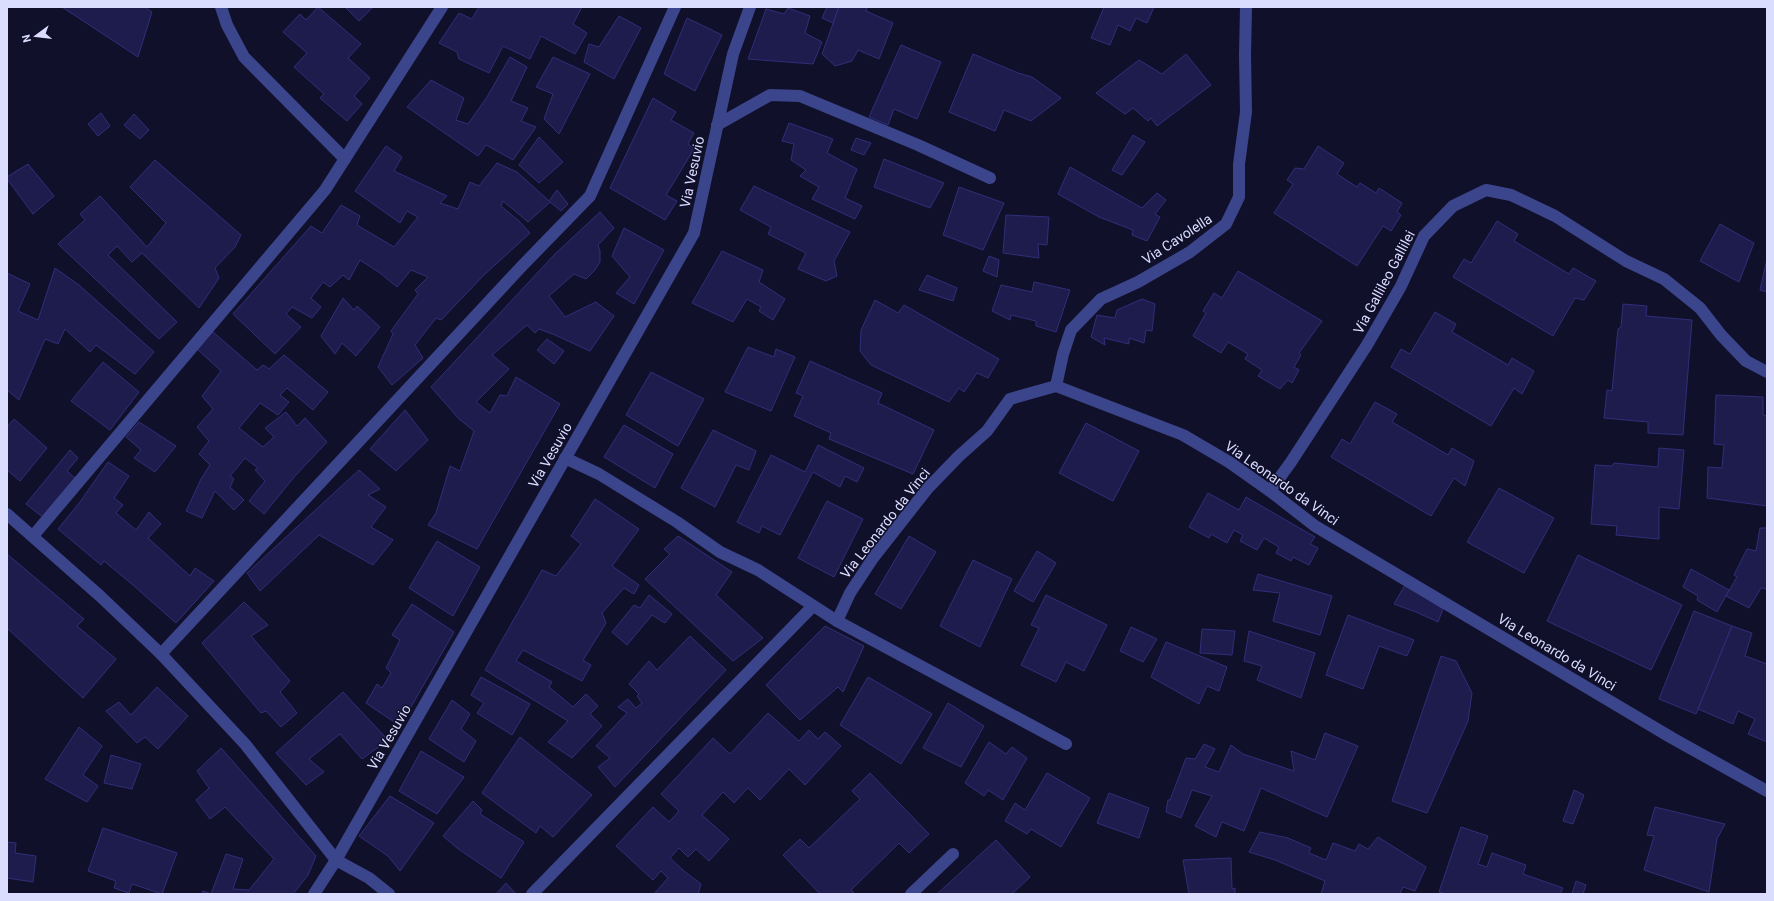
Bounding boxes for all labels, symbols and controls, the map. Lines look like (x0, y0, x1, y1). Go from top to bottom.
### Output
north arrow (16, 16, 56, 56)
text: N (19, 33, 34, 44)
street label: Via Vesuvio (677, 135, 707, 209)
street label: Via Cavolella (1139, 211, 1215, 267)
street label: Via Gallileo Gallilei (1350, 228, 1418, 336)
street label: Via Vesuvio (525, 420, 575, 490)
street label: Via Leonardo da Vinci (1222, 438, 1342, 528)
street label: Via Leonardo da Vinci (837, 465, 933, 581)
street label: Via Leonardo da Vinci (1495, 610, 1619, 694)
street label: Via Vesuvio (364, 702, 414, 772)

